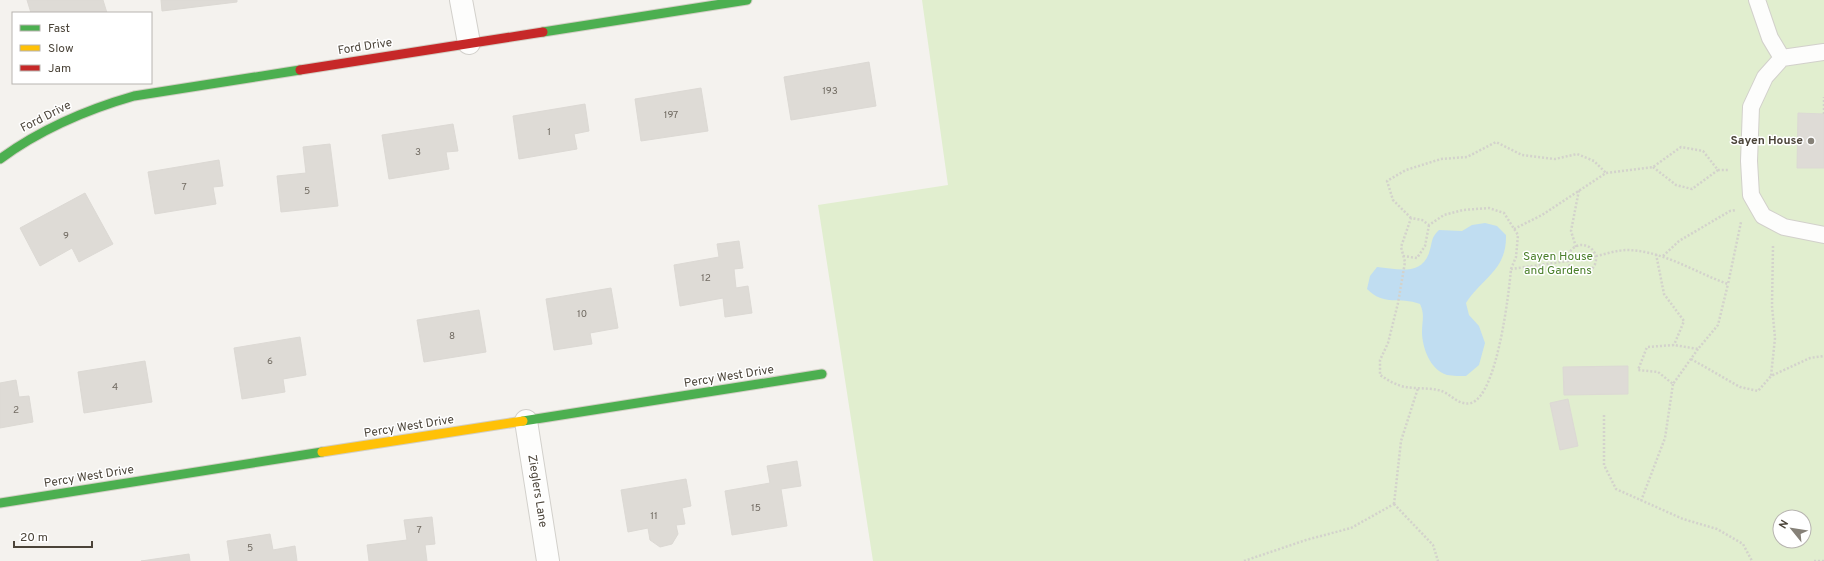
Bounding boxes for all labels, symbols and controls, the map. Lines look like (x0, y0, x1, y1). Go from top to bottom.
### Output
legend (12, 12, 152, 84)
text: Fast (48, 21, 70, 37)
street label: Ford Drive (337, 35, 393, 59)
text: Slow (48, 41, 74, 57)
text: Jam (48, 61, 71, 77)
house number: 193 (822, 85, 838, 98)
street label: Ford Drive (18, 97, 74, 137)
house number: 197 (664, 109, 678, 122)
house number: 1 (547, 126, 551, 139)
place label: Sayen House (1731, 133, 1803, 149)
marker: Sayen House (1806, 136, 1816, 146)
house number: 3 (415, 146, 421, 159)
house number: 7 (181, 181, 187, 194)
house number: 5 (304, 185, 310, 198)
house number: 9 (63, 230, 69, 243)
park label: Sayen House and Gardens (1523, 249, 1593, 279)
house number: 12 (701, 272, 711, 285)
house number: 10 (577, 308, 587, 321)
house number: 8 (449, 330, 455, 343)
house number: 6 (267, 355, 273, 368)
street label: Percy West Drive (683, 362, 775, 392)
house number: 4 (112, 381, 118, 394)
house number: 2 (13, 404, 19, 417)
street label: Percy West Drive (363, 412, 455, 442)
street label: Zieglers Lane (523, 453, 551, 529)
street label: Percy West Drive (43, 462, 135, 492)
house number: 15 (751, 502, 761, 515)
north arrow (1772, 509, 1812, 549)
house number: 11 (650, 510, 658, 523)
text: N (1776, 518, 1792, 531)
scale bar (14, 523, 92, 549)
house number: 7 (416, 524, 422, 537)
text: 20 m (20, 530, 48, 546)
house number: 5 (247, 542, 253, 555)

